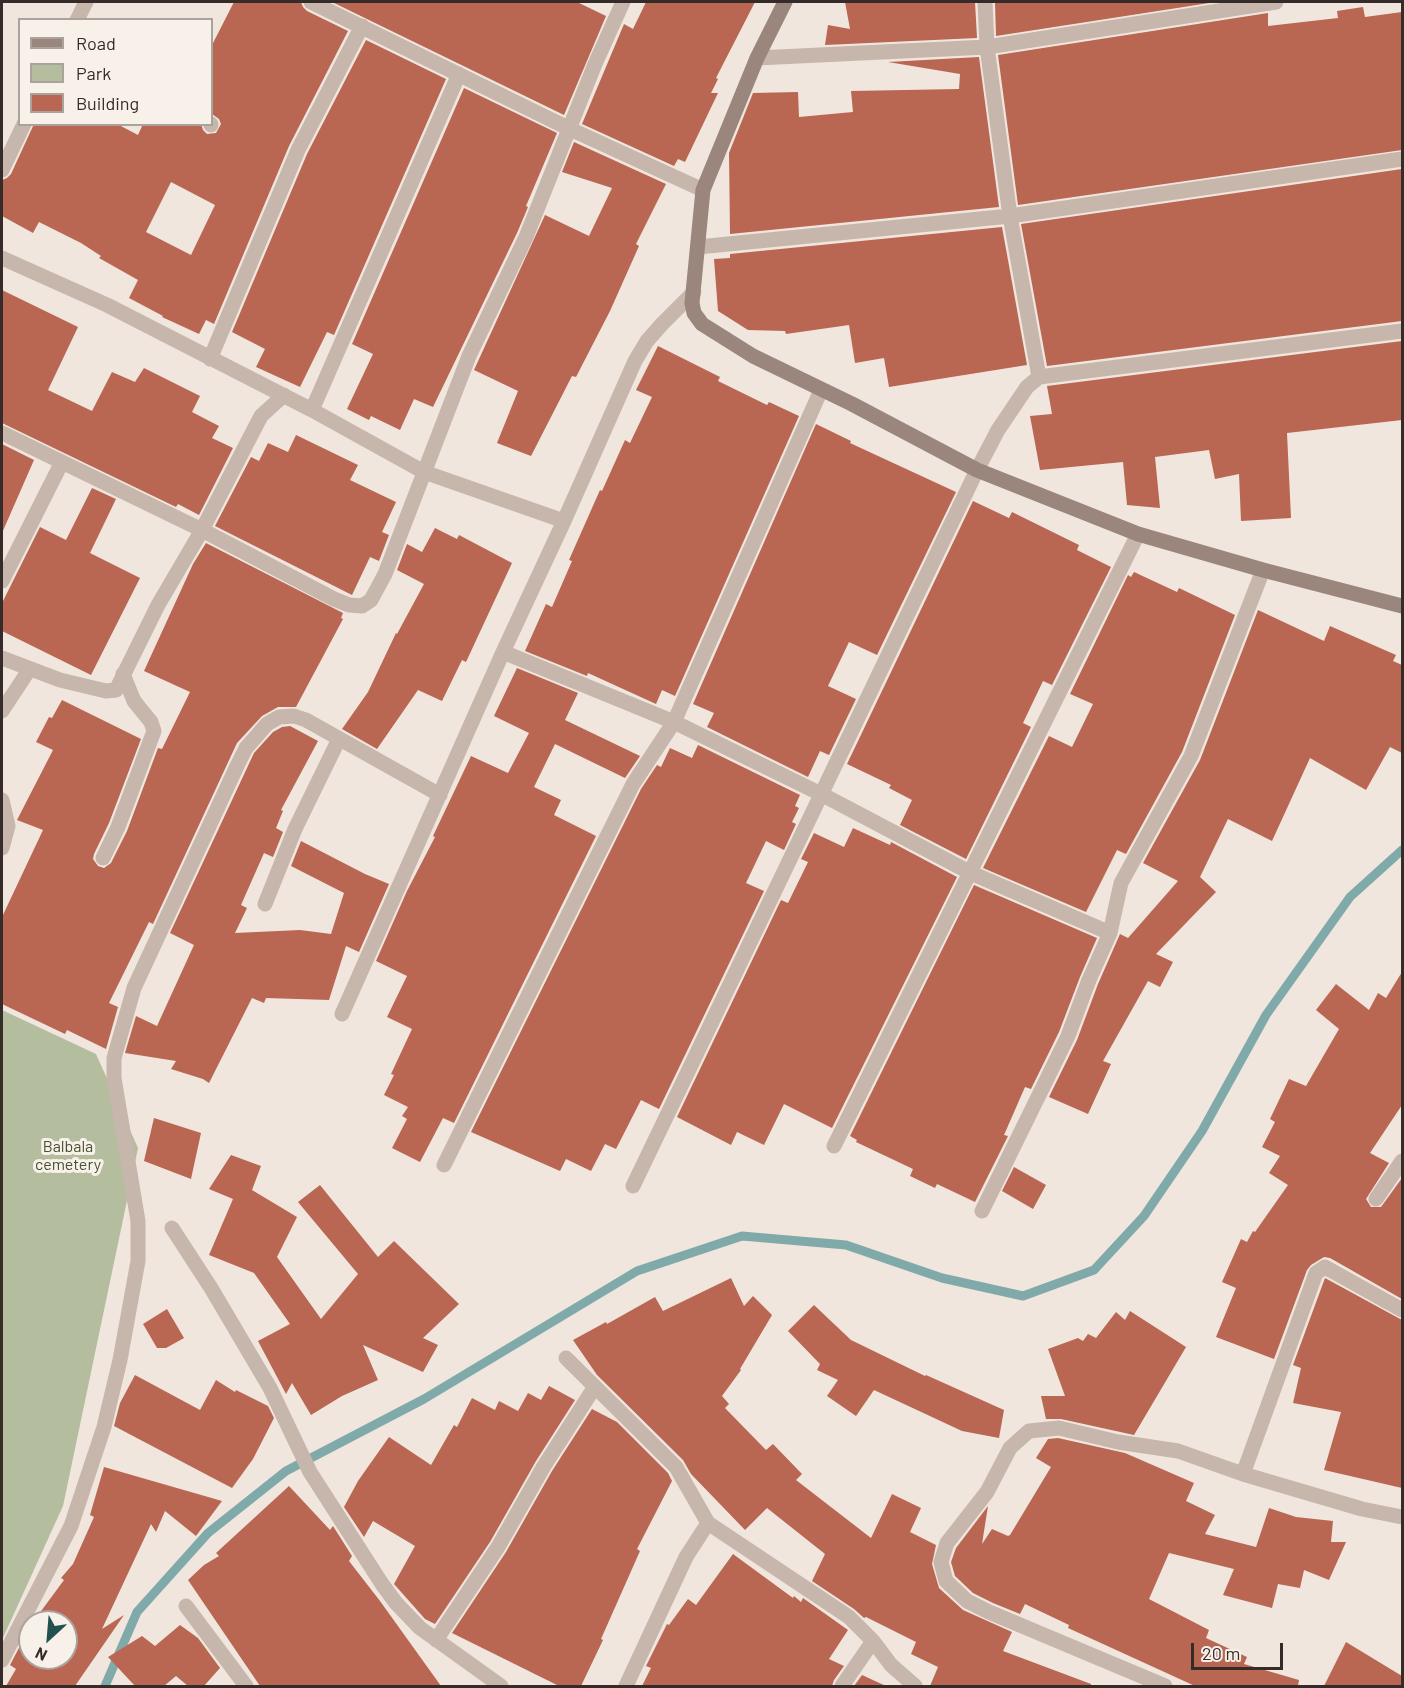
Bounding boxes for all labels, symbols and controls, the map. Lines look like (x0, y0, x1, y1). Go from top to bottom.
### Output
legend (18, 18, 213, 126)
text: Road (76, 32, 116, 54)
text: Park (76, 62, 111, 84)
text: Building (76, 92, 139, 114)
park label: Balbala cemetery (35, 1137, 101, 1175)
north arrow (18, 1610, 78, 1670)
scale bar (1194, 1631, 1286, 1669)
text: 20 m (1202, 1642, 1240, 1664)
text: N (32, 1644, 50, 1666)

